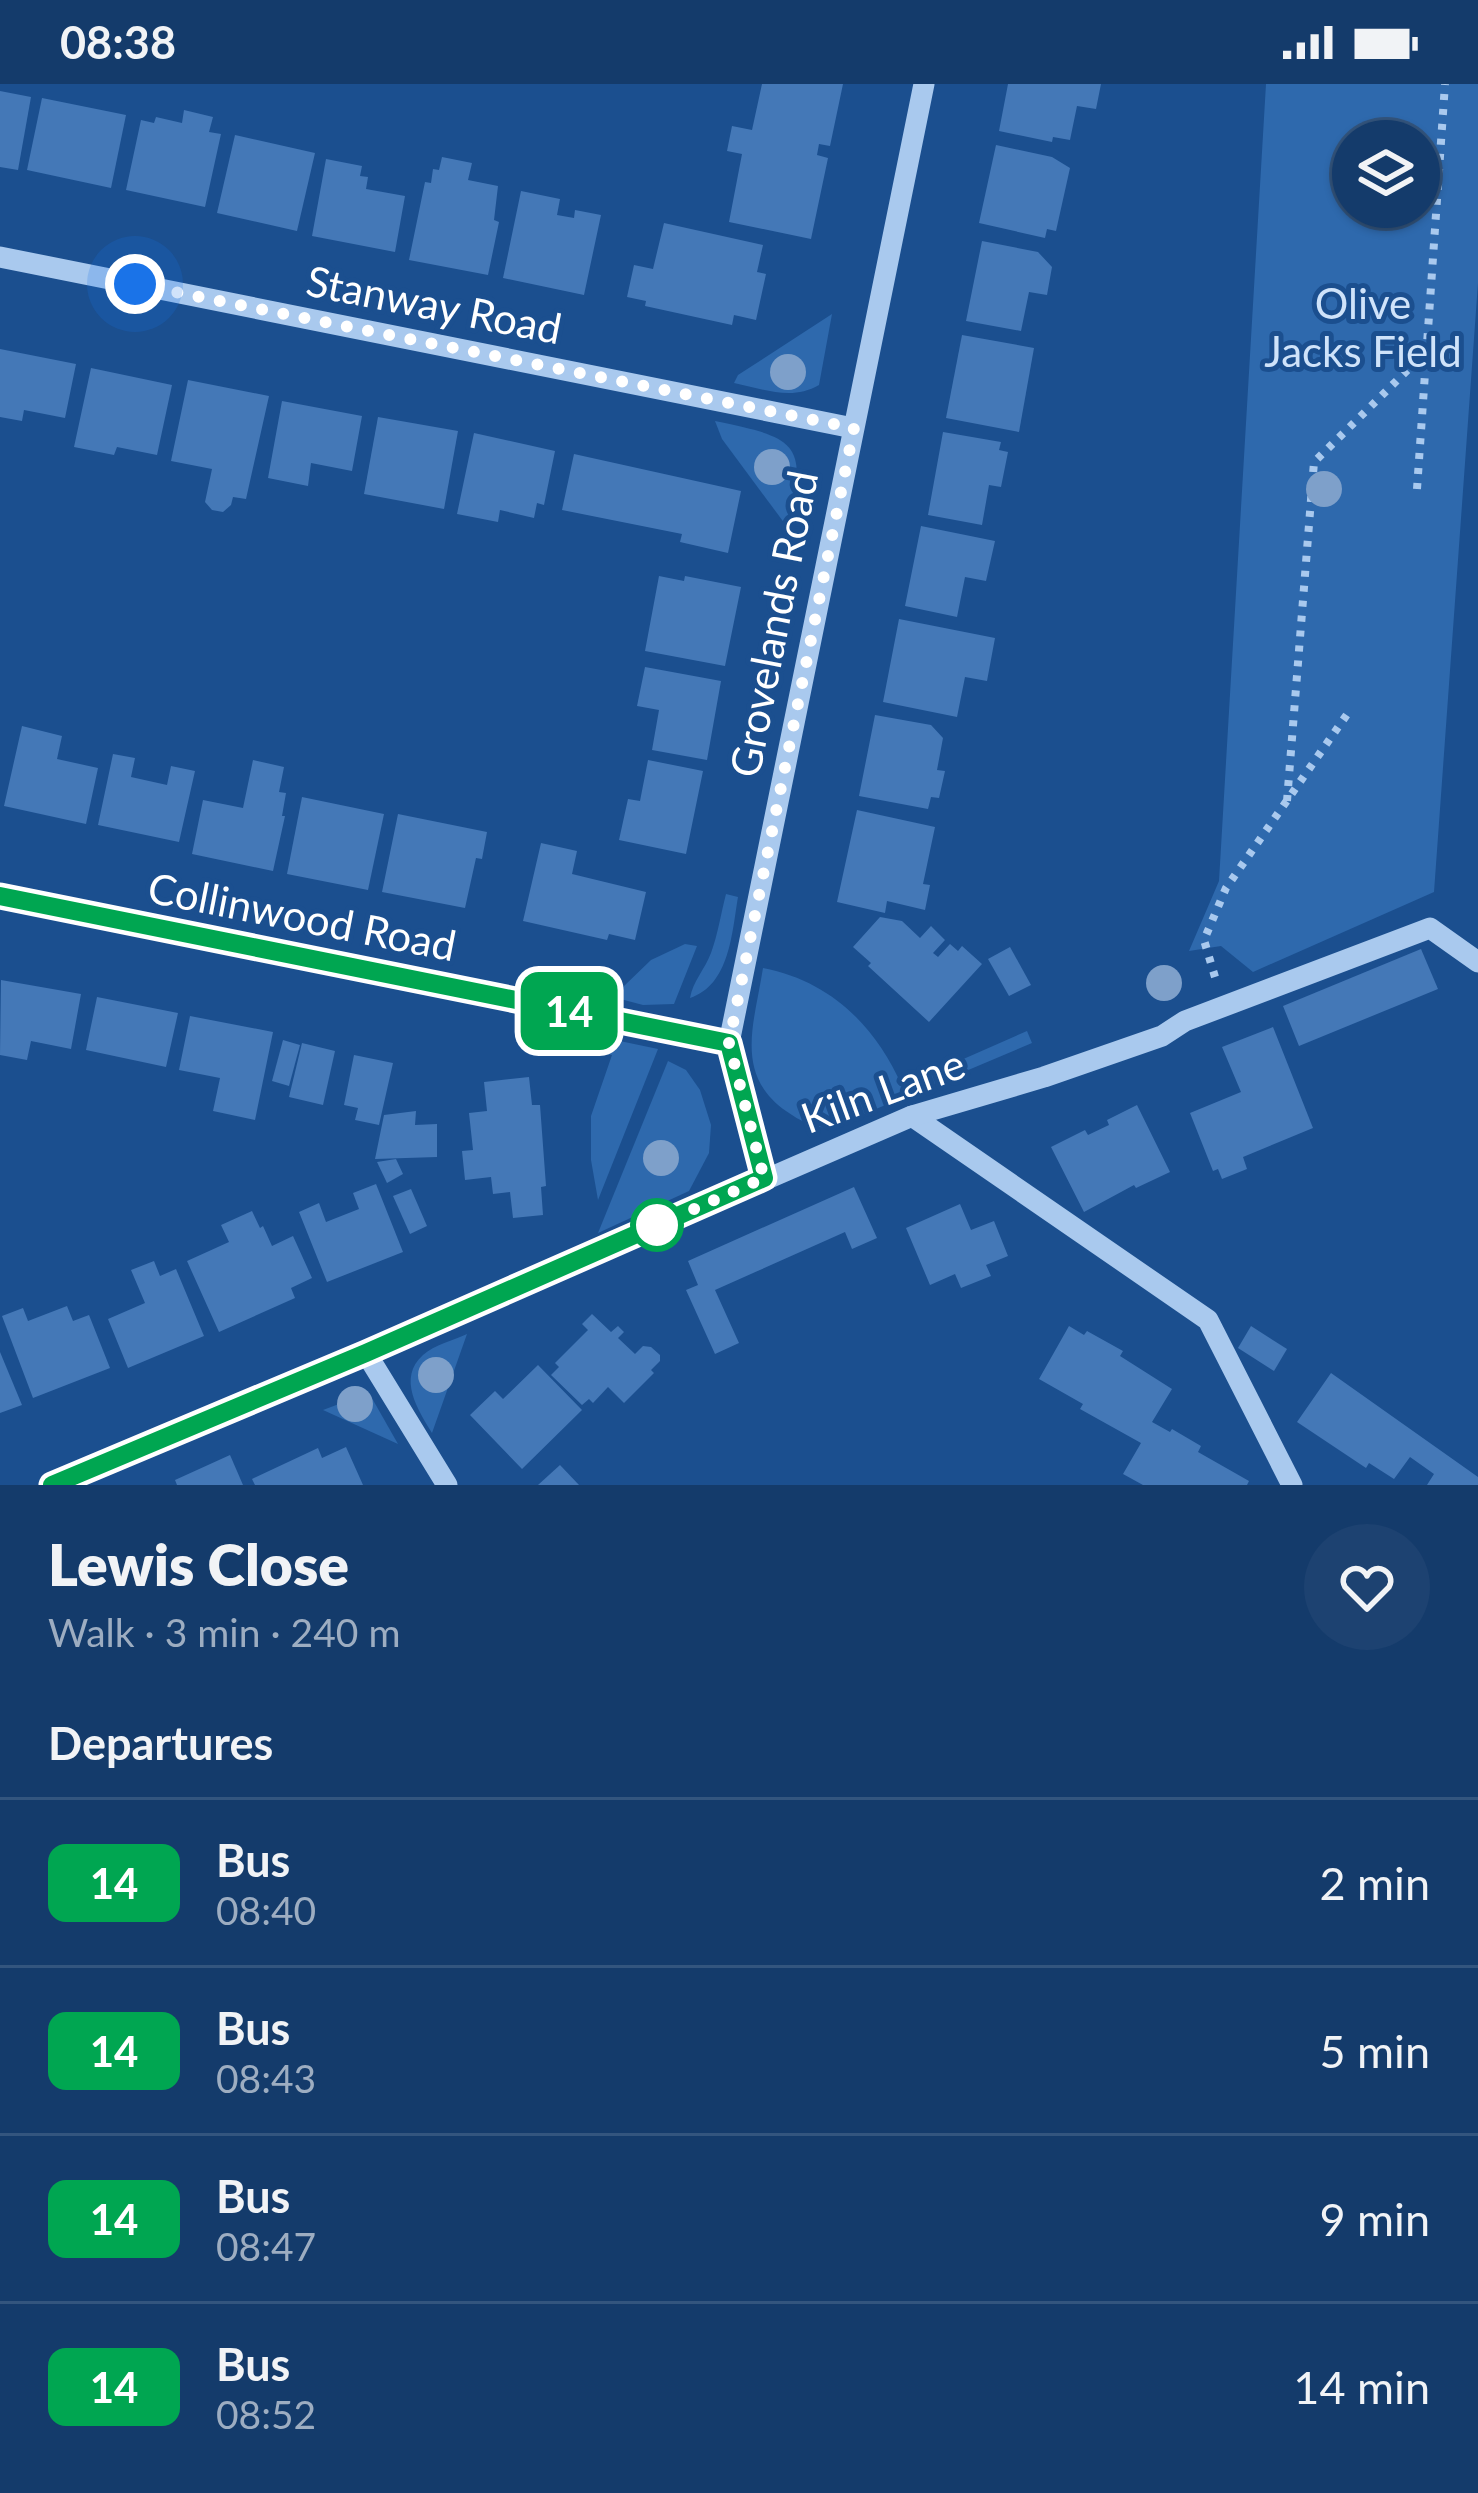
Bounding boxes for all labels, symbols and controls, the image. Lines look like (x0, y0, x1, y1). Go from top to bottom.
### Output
text: 08:38 (60, 15, 176, 69)
map controls (1332, 120, 1440, 228)
button: layers (1332, 120, 1440, 228)
your location (105, 254, 165, 314)
street label: Stanway Road (302, 255, 566, 353)
park label: Olive Jacks Field (1264, 278, 1462, 376)
street label: Grovelands Road (719, 466, 827, 781)
street label: Collinwood Road (144, 862, 460, 970)
line badge: 14 (515, 972, 623, 1050)
text: 14 (545, 986, 593, 1036)
street label: Kiln Lane (794, 1037, 971, 1143)
unlabelled marker (632, 1200, 682, 1250)
button: heart (1304, 1524, 1430, 1650)
text: Lewis Close (48, 1530, 349, 1598)
text: Walk · 3 min · 240 m (48, 1609, 401, 1655)
text: Departures (48, 1716, 273, 1770)
text: Bus (216, 1833, 290, 1887)
text: 2 min (1319, 1856, 1430, 1910)
text: 14 (90, 1858, 138, 1908)
text: 08:40 (216, 1887, 316, 1933)
text: Bus (216, 2001, 290, 2055)
text: 5 min (1319, 2024, 1430, 2078)
text: 14 (90, 2026, 138, 2076)
text: 08:43 (216, 2055, 316, 2101)
text: Bus (216, 2169, 290, 2223)
text: 9 min (1319, 2192, 1430, 2246)
text: 14 (90, 2194, 138, 2244)
text: 08:47 (216, 2223, 316, 2269)
text: Bus (216, 2337, 290, 2391)
text: 14 min (1293, 2360, 1430, 2414)
text: 14 (90, 2362, 138, 2412)
text: 08:52 (216, 2391, 316, 2437)

